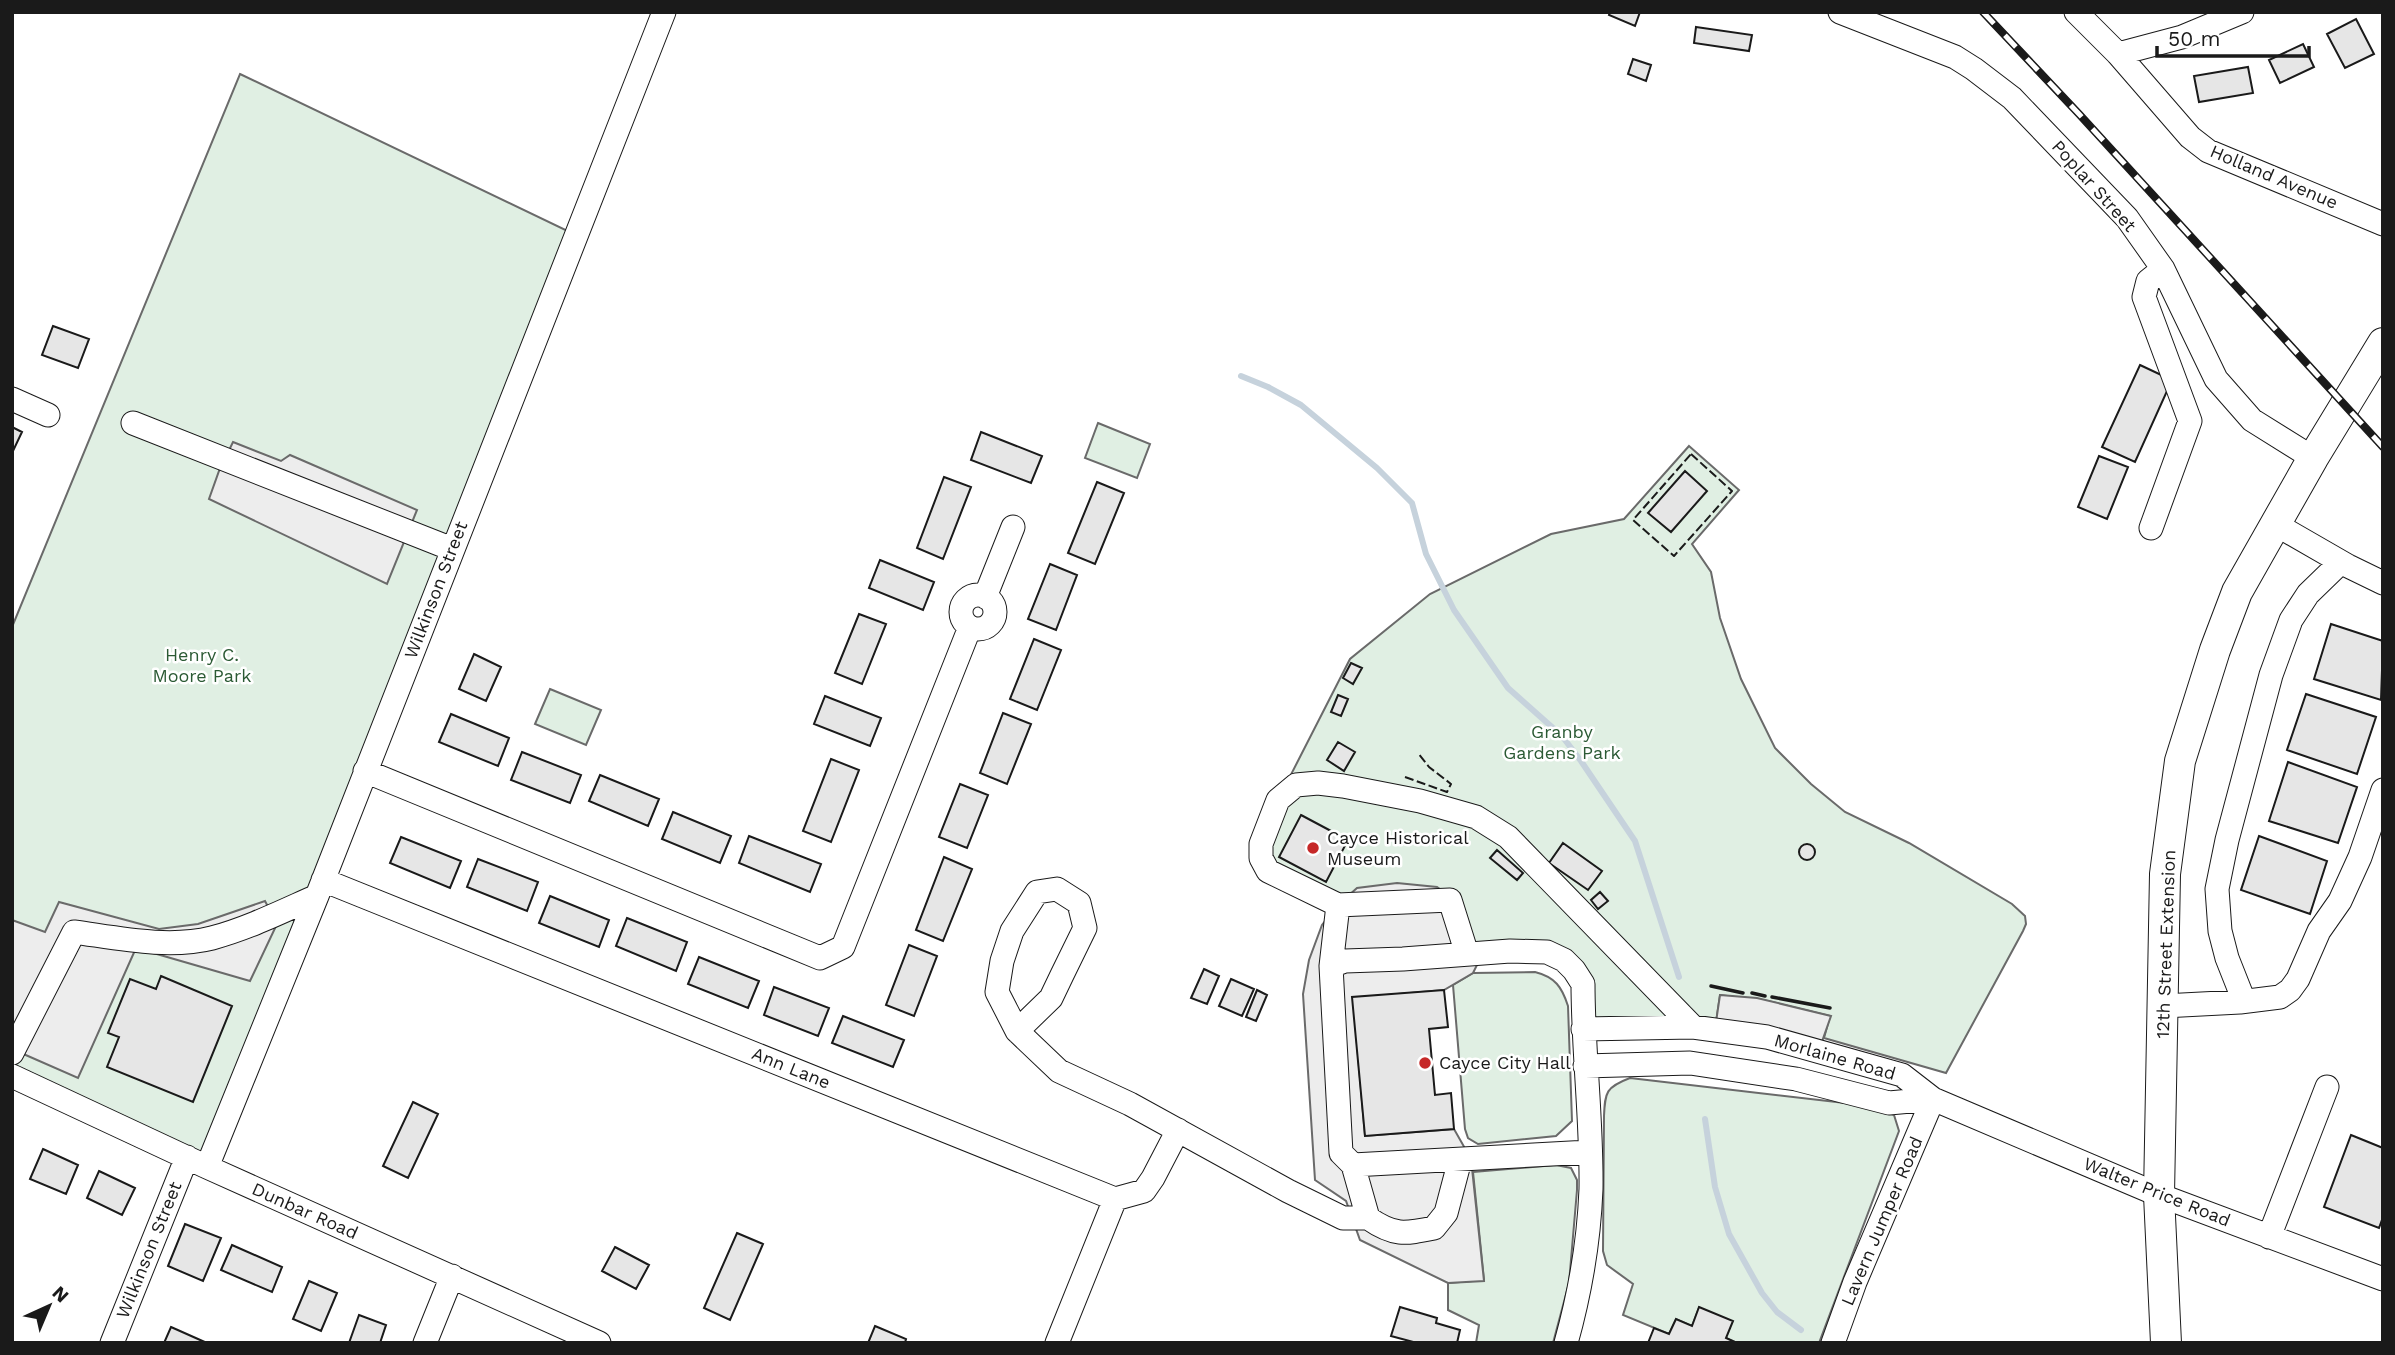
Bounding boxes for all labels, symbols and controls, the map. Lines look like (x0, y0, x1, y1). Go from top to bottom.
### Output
scale bar (2157, 14, 2309, 58)
text: 50 m (2168, 26, 2220, 51)
street label: Poplar Street (2048, 136, 2141, 236)
street label: Holland Avenue (2207, 140, 2341, 213)
street label: Wilkinson Street (400, 518, 472, 661)
park label: Henry C. Moore Park (152, 644, 252, 686)
park label: Granby Gardens Park (1503, 721, 1621, 763)
place label: Cayce Historical Museum (1327, 827, 1469, 869)
marker: Cayce Historical Museum (1305, 840, 1321, 856)
street label: 12th Street Extension (2152, 849, 2179, 1039)
street label: Morlaine Road (1772, 1029, 1898, 1084)
street label: Ann Lane (749, 1042, 834, 1093)
place label: Cayce City Hall (1439, 1052, 1571, 1073)
marker: Cayce City Hall (1417, 1055, 1433, 1071)
street label: Lavern Jumper Road (1836, 1133, 1927, 1308)
street label: Walter Price Road (2081, 1152, 2234, 1231)
street label: Wilkinson Street (112, 1178, 186, 1321)
street label: Dunbar Road (249, 1178, 361, 1243)
north arrow (14, 1271, 84, 1341)
text: N (47, 1281, 74, 1307)

